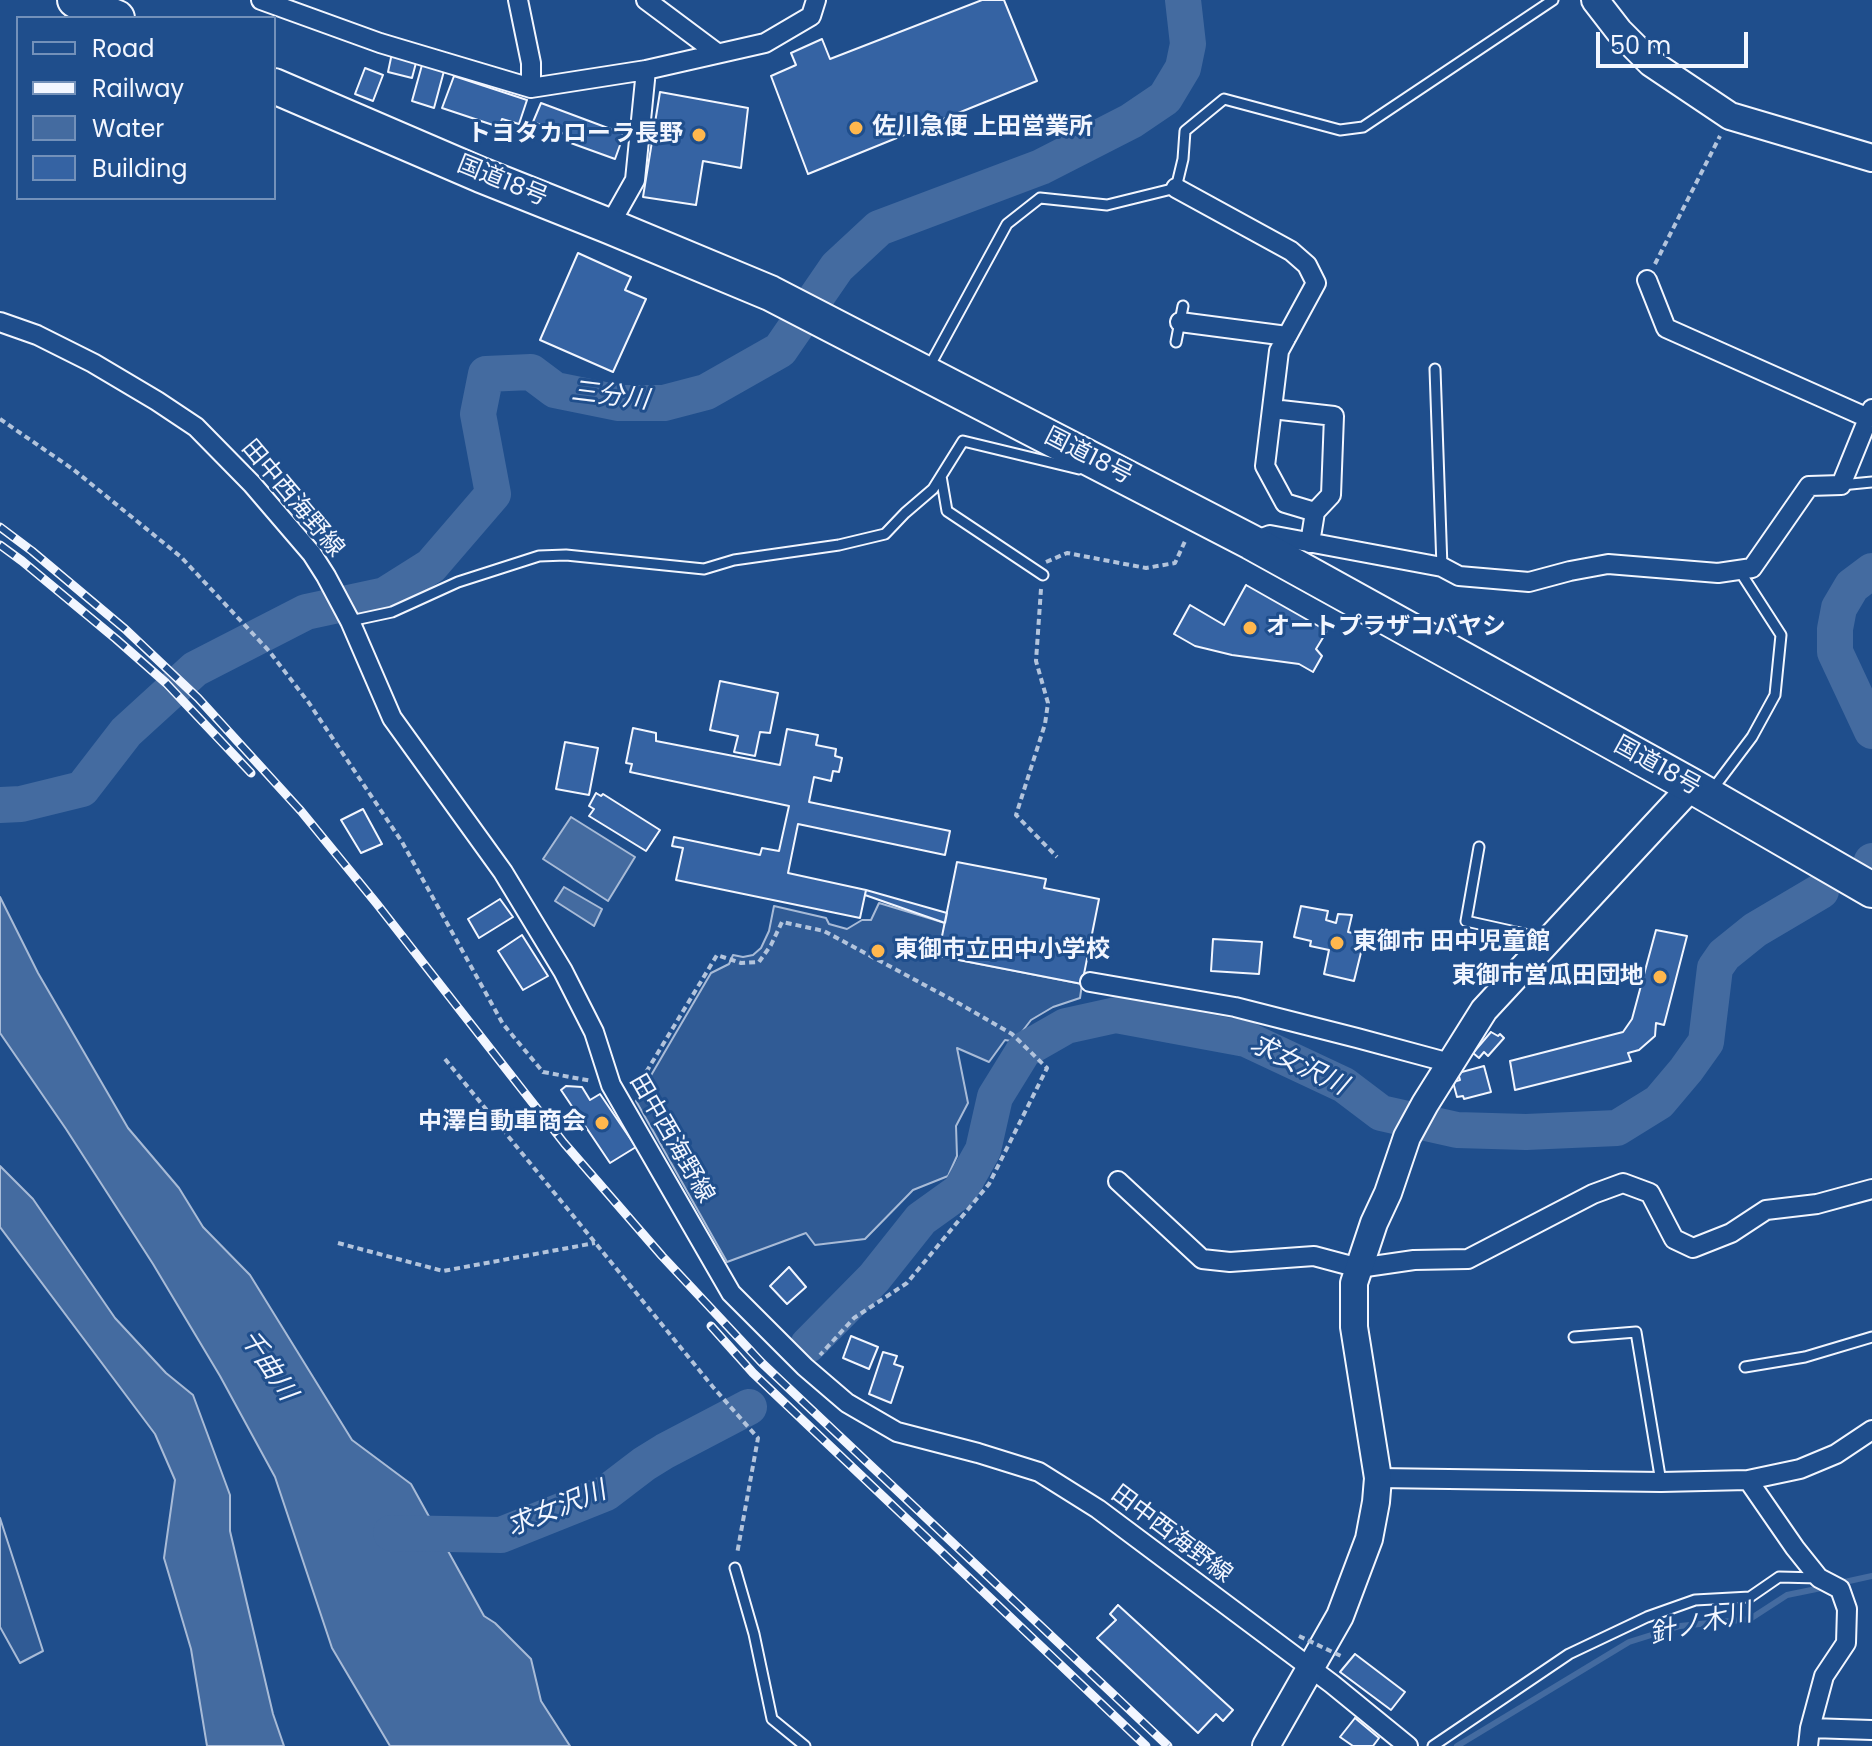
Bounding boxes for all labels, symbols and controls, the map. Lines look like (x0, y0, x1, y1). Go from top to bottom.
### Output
legend (16, 16, 276, 200)
scale bar (1600, 16, 1752, 66)
text: 50 m (1610, 29, 1671, 62)
text: Road (92, 32, 154, 65)
text: Railway (92, 72, 184, 105)
text: Water (92, 112, 164, 145)
place label: 佐川急便 上田営業所 (872, 114, 1093, 142)
marker: 佐川急便 上田営業所 (847, 119, 865, 137)
place label: トヨタカローラ長野 (467, 121, 683, 149)
marker: トヨタカローラ長野 (690, 126, 708, 144)
street label: 国道18号 (453, 151, 551, 213)
text: Building (92, 152, 188, 185)
water label: 三分川 (569, 377, 651, 417)
street label: 国道18号 (1039, 423, 1137, 491)
street label: 田中西海野線 (235, 435, 349, 563)
place label: オートプラザコバヤシ (1266, 614, 1506, 642)
marker: オートプラザコバヤシ (1241, 619, 1259, 637)
street label: 国道18号 (1609, 731, 1705, 803)
place label: 東御市 田中児童館 (1353, 929, 1550, 957)
marker: 東御市 田中児童館 (1328, 934, 1346, 952)
place label: 東御市立田中小学校 (894, 937, 1110, 965)
marker: 東御市立田中小学校 (869, 942, 887, 960)
place label: 東御市営瓜田団地 (1452, 963, 1644, 991)
marker: 東御市営瓜田団地 (1651, 968, 1669, 986)
water label: 求女沢川 (1244, 1029, 1352, 1103)
street label: 田中西海野線 (623, 1069, 719, 1209)
place label: 中澤自動車商会 (418, 1109, 586, 1137)
marker: 中澤自動車商会 (593, 1114, 611, 1132)
water label: 千曲川 (232, 1325, 302, 1407)
water label: 求女沢川 (503, 1476, 611, 1544)
street label: 田中西海野線 (1105, 1480, 1237, 1590)
water label: 針ノ木川 (1647, 1598, 1755, 1652)

